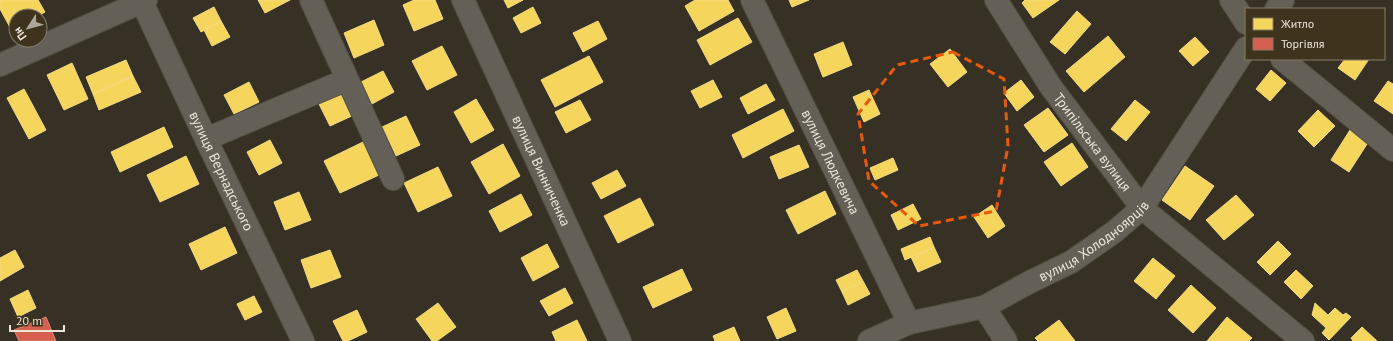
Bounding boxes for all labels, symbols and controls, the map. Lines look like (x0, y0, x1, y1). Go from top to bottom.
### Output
north arrow (8, 8, 48, 48)
legend (1245, 8, 1385, 60)
text: Житло (1280, 16, 1314, 31)
text: Пн (10, 24, 29, 43)
text: Торгівля (1281, 36, 1324, 51)
street label: Трипільська вулиця (1050, 89, 1135, 195)
street label: вулиця Людкевича (798, 106, 864, 217)
street label: вулиця Вернадського (185, 108, 258, 234)
street label: вулиця Винниченка (508, 113, 575, 229)
street label: вулиця Холодноярців (1036, 197, 1153, 285)
scale bar (10, 307, 64, 333)
text: 20 m (16, 313, 42, 328)

